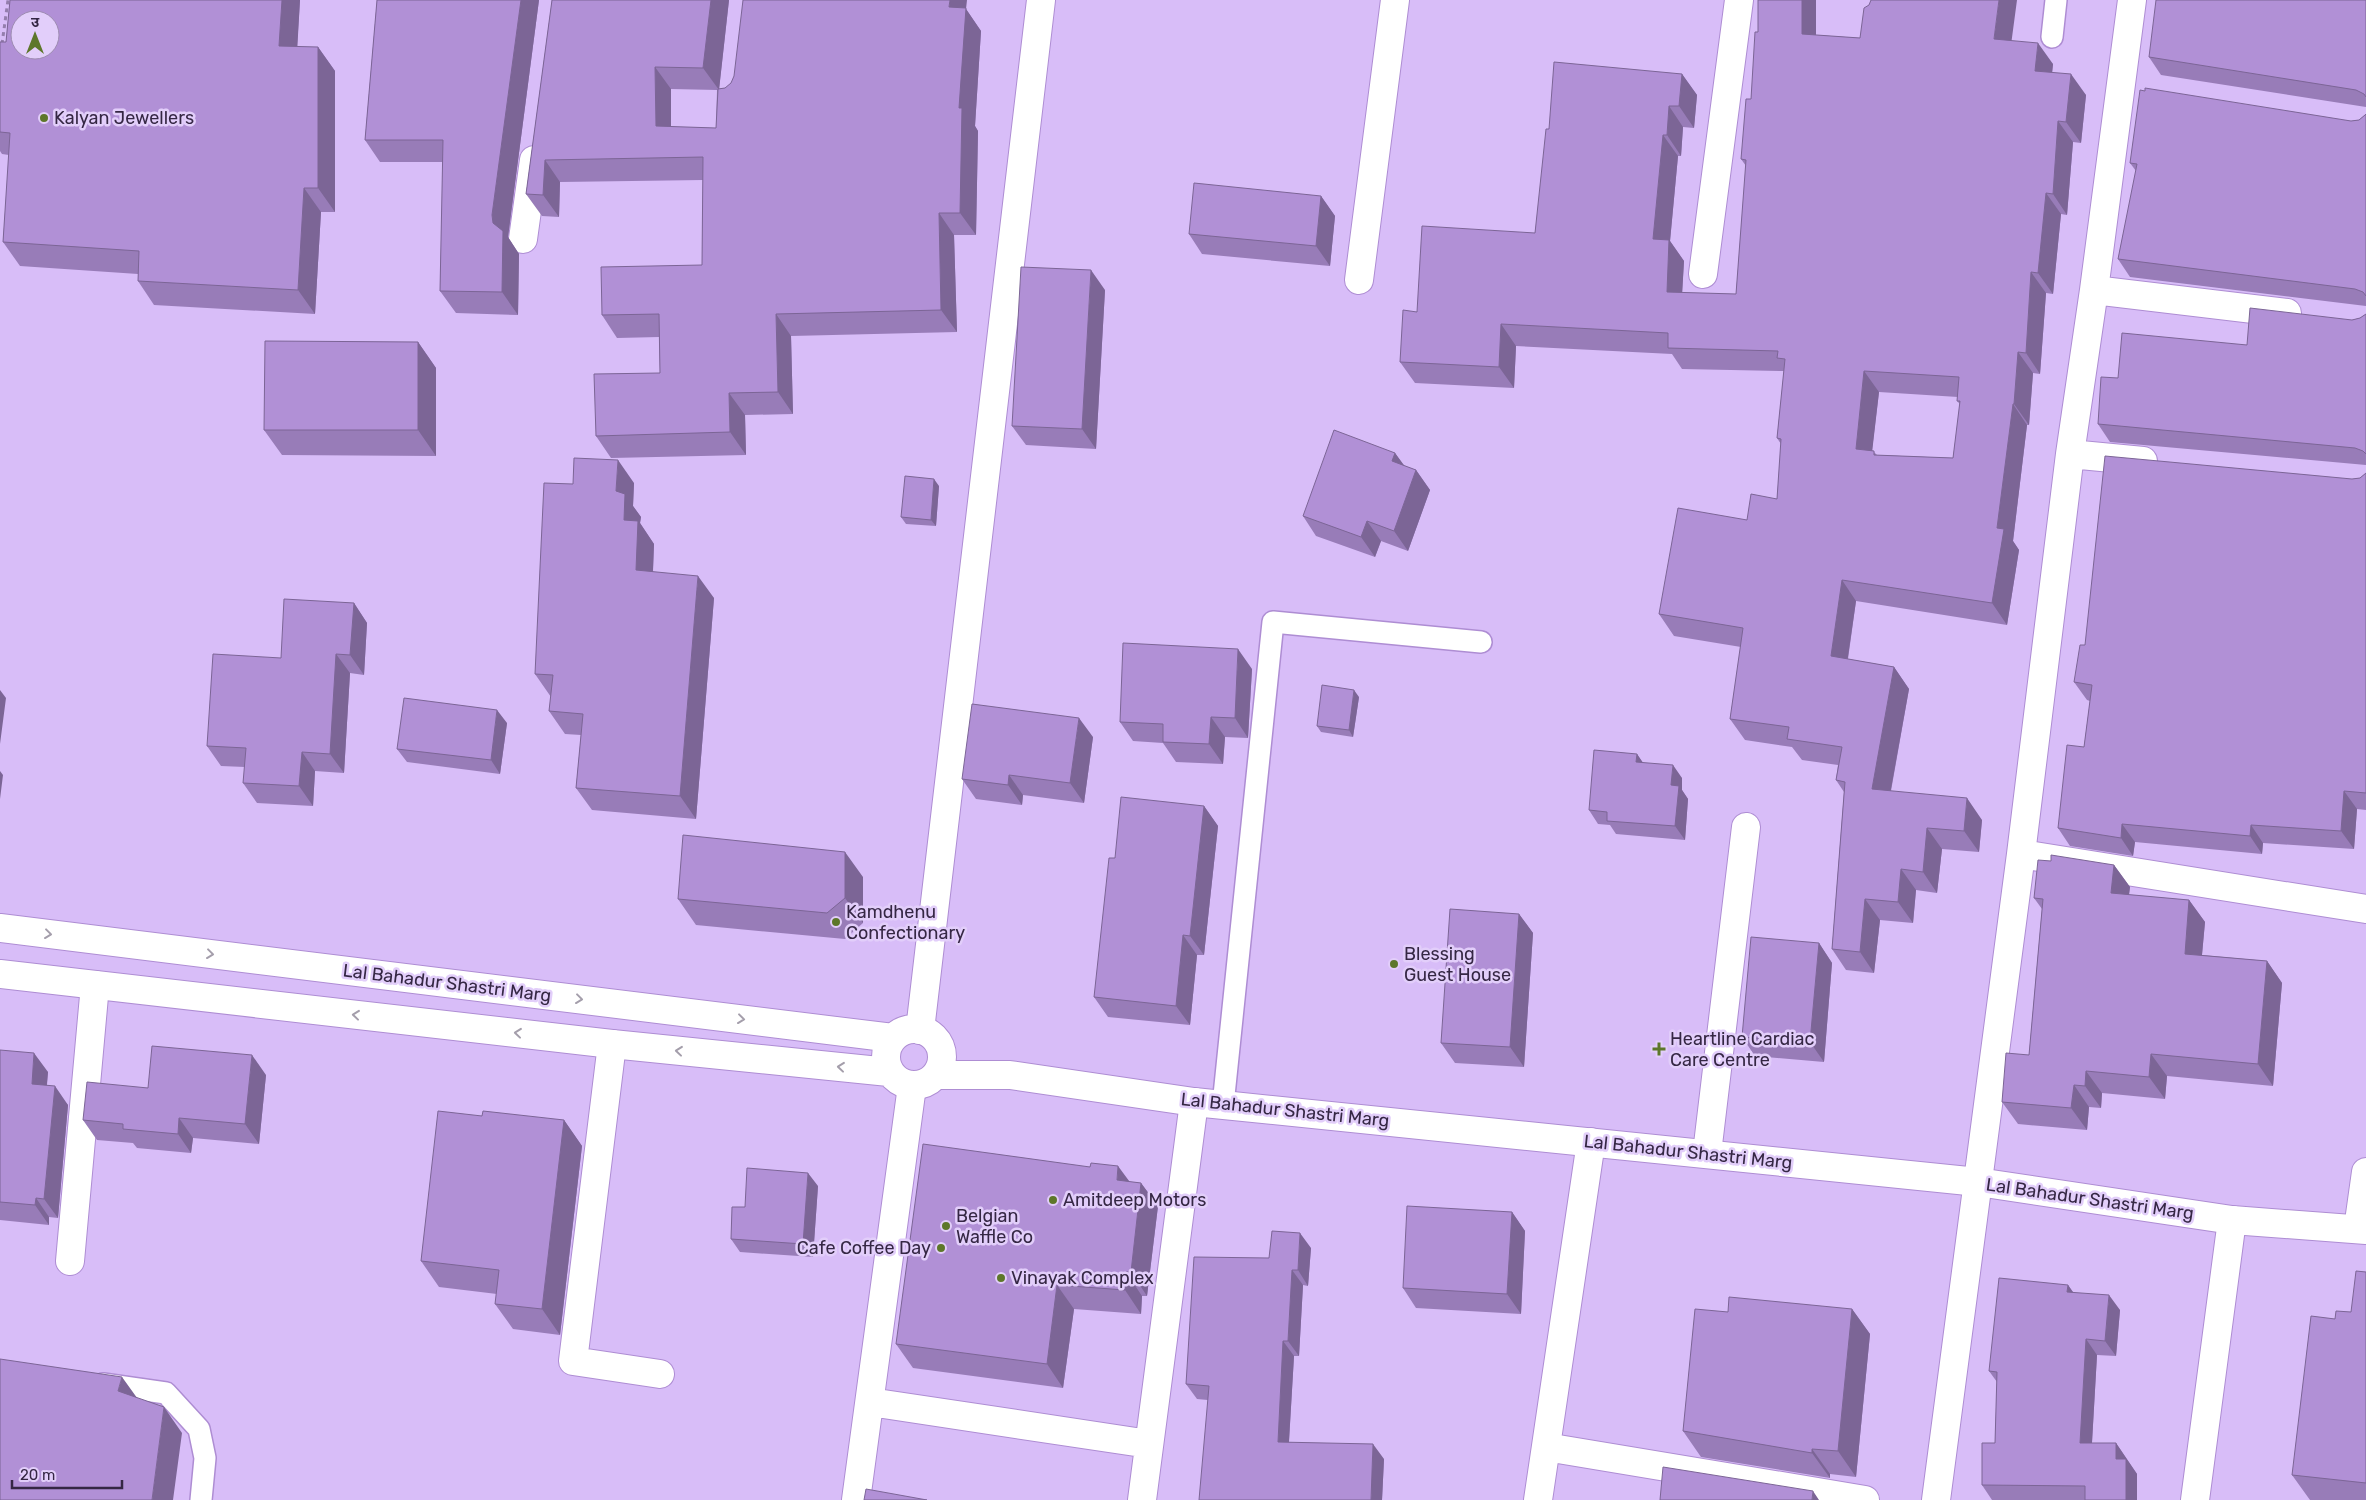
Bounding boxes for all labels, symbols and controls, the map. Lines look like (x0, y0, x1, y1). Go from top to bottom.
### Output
north arrow (10, 10, 60, 60)
text: उ (31, 14, 40, 31)
place label: Kalyan Jewellers (54, 107, 194, 129)
marker: Kalyan Jewellers (38, 112, 50, 124)
place label: Kamdhenu Confectionary (846, 901, 965, 944)
marker: Kamdhenu Confectionary (830, 916, 842, 928)
one-way arrow (45, 928, 53, 939)
place label: Blessing Guest House (1404, 943, 1511, 986)
one-way arrow (206, 948, 214, 959)
marker: Blessing Guest House (1388, 958, 1400, 970)
street label: Lal Bahadur Shastri Marg (342, 959, 552, 1007)
one-way arrow (576, 993, 584, 1004)
one-way arrow (352, 1010, 360, 1021)
one-way arrow (737, 1013, 745, 1024)
one-way arrow (513, 1028, 521, 1039)
place label: Heartline Cardiac Care Centre (1670, 1028, 1814, 1071)
marker: Heartline Cardiac Care Centre (1652, 1042, 1666, 1056)
one-way arrow (675, 1046, 683, 1057)
one-way arrow (837, 1062, 845, 1073)
street label: Lal Bahadur Shastri Marg (1180, 1088, 1390, 1132)
street label: Lal Bahadur Shastri Marg (1583, 1130, 1793, 1174)
street label: Lal Bahadur Shastri Marg (1985, 1174, 2195, 1224)
place label: Amitdeep Motors (1063, 1189, 1206, 1211)
marker: Amitdeep Motors (1047, 1194, 1059, 1206)
place label: Belgian Waffle Co (956, 1205, 1033, 1248)
marker: Belgian Waffle Co (940, 1220, 952, 1232)
place label: Cafe Coffee Day (797, 1237, 931, 1259)
marker: Cafe Coffee Day (935, 1242, 947, 1254)
place label: Vinayak Complex (1011, 1267, 1154, 1289)
marker: Vinayak Complex (995, 1272, 1007, 1284)
scale bar (12, 1458, 122, 1490)
text: 20 m (20, 1466, 55, 1484)

